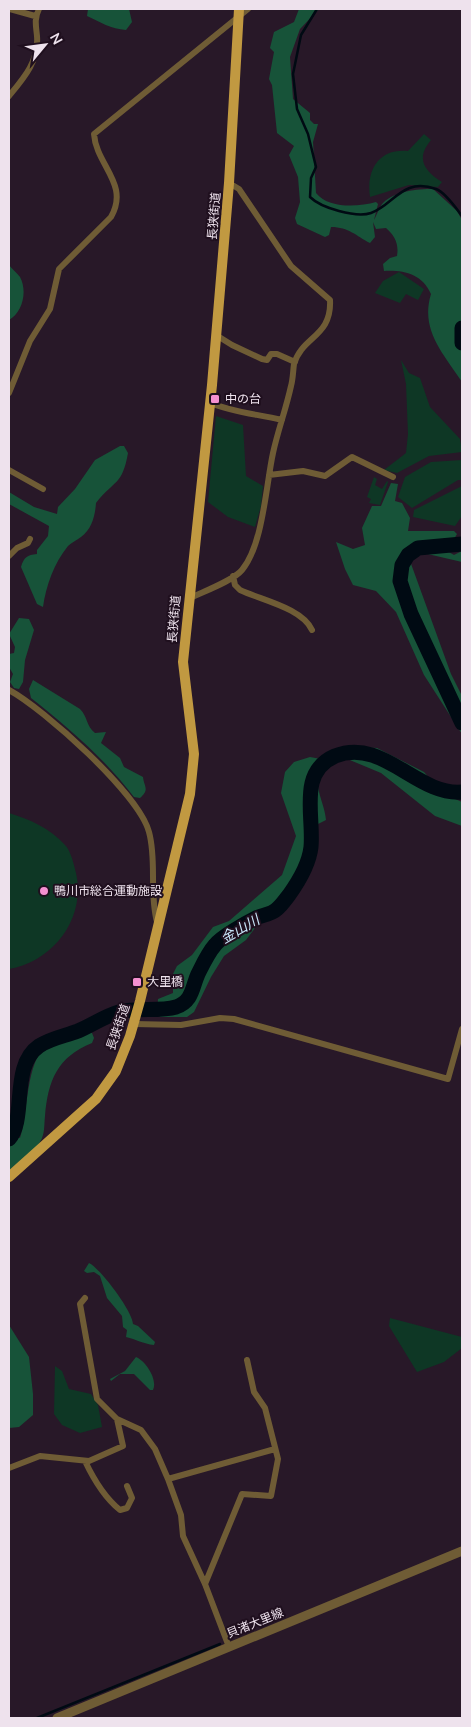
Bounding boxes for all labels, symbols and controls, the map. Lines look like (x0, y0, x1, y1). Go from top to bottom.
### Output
north arrow (20, 20, 70, 70)
text: N (45, 30, 67, 48)
street label: 長狭街道 (204, 191, 224, 241)
place label: 中の台 (225, 391, 261, 407)
marker: 中の台 (209, 393, 221, 405)
street label: 長狭街道 (164, 594, 184, 644)
place label: 鴨川市総合運動施設 (54, 883, 162, 899)
marker: 鴨川市総合運動施設 (38, 885, 50, 897)
water label: 金山川 (217, 910, 265, 948)
place label: 大里橋 (147, 974, 183, 990)
marker: 大里橋 (131, 976, 143, 988)
street label: 長狭街道 (103, 1002, 133, 1052)
street label: 貝渚大里線 (224, 1604, 286, 1642)

